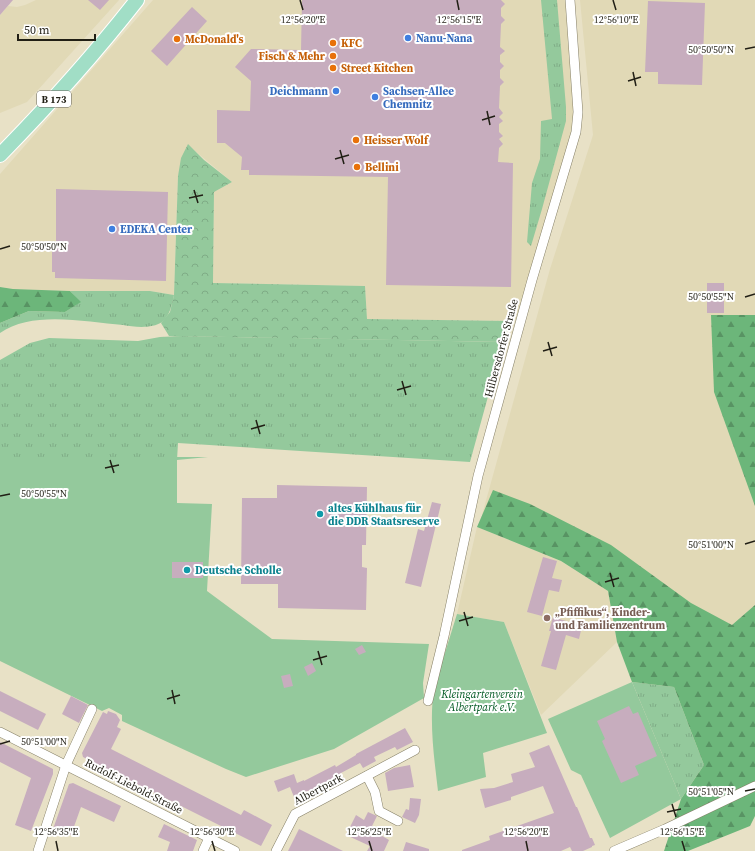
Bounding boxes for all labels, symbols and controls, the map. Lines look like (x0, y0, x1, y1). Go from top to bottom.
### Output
text: 12°56'20"E (281, 13, 325, 26)
text: 12°56'15"E (437, 13, 481, 26)
text: 12°56'10"E (594, 13, 638, 26)
scale bar (18, 16, 95, 42)
text: 50 m (24, 22, 50, 38)
place label: Nanu-Nana (416, 31, 472, 46)
place label: McDonald's (185, 32, 243, 47)
marker: Nanu-Nana (403, 33, 413, 43)
marker: McDonald's (172, 34, 182, 44)
place label: KFC (341, 36, 362, 51)
marker: KFC (328, 38, 338, 48)
text: 50°50'50"N (688, 43, 734, 56)
place label: Fisch & Mehr (259, 49, 326, 64)
marker: Fisch & Mehr (328, 51, 338, 61)
place label: Street Kitchen (341, 61, 413, 76)
marker: Street Kitchen (328, 63, 338, 73)
place label: Deichmann (270, 84, 328, 99)
place label: Sachsen-Allee Chemnitz (383, 84, 454, 112)
marker: Deichmann (331, 86, 341, 96)
road number: B 173 (37, 91, 71, 107)
marker: Sachsen-Allee Chemnitz (370, 92, 380, 102)
place label: Heisser Wolf (364, 133, 430, 148)
marker: Heisser Wolf (351, 135, 361, 145)
place label: Bellini (365, 160, 399, 175)
marker: Bellini (352, 162, 362, 172)
place label: EDEKA Center (120, 222, 193, 237)
marker: EDEKA Center (107, 224, 117, 234)
text: 50°50'50"N (21, 240, 67, 253)
text: 50°50'55"N (688, 290, 734, 303)
street label: Hilbersdorfer Straße (481, 297, 522, 399)
text: 50°50'55"N (21, 487, 67, 500)
place label: altes Kühlhaus für die DDR Staatsreserve (328, 501, 440, 529)
marker: altes Kühlhaus für die DDR Staatsreserve (315, 509, 325, 519)
text: 50°51'00"N (688, 538, 734, 551)
place label: Deutsche Scholle (195, 563, 282, 578)
marker: Deutsche Scholle (182, 565, 192, 575)
place label: „Pfiffikus“, Kinder- und Familienzentrum (555, 605, 665, 633)
marker: „Pfiffikus“, Kinder- und Familienzentrum (542, 613, 552, 623)
park label: Kleingartenverein Albertpark e.V. (440, 687, 524, 715)
text: 50°51'00"N (21, 735, 67, 748)
street label: Rudolf-Liebold-Straße (82, 755, 186, 818)
street label: Albertpark (291, 770, 346, 809)
text: 50°51'05"N (688, 785, 734, 798)
text: 12°56'35"E (34, 825, 78, 838)
text: 12°56'30"E (190, 825, 234, 838)
text: 12°56'25"E (347, 825, 391, 838)
text: 12°56'20"E (504, 825, 548, 838)
text: 12°56'15"E (660, 825, 704, 838)

